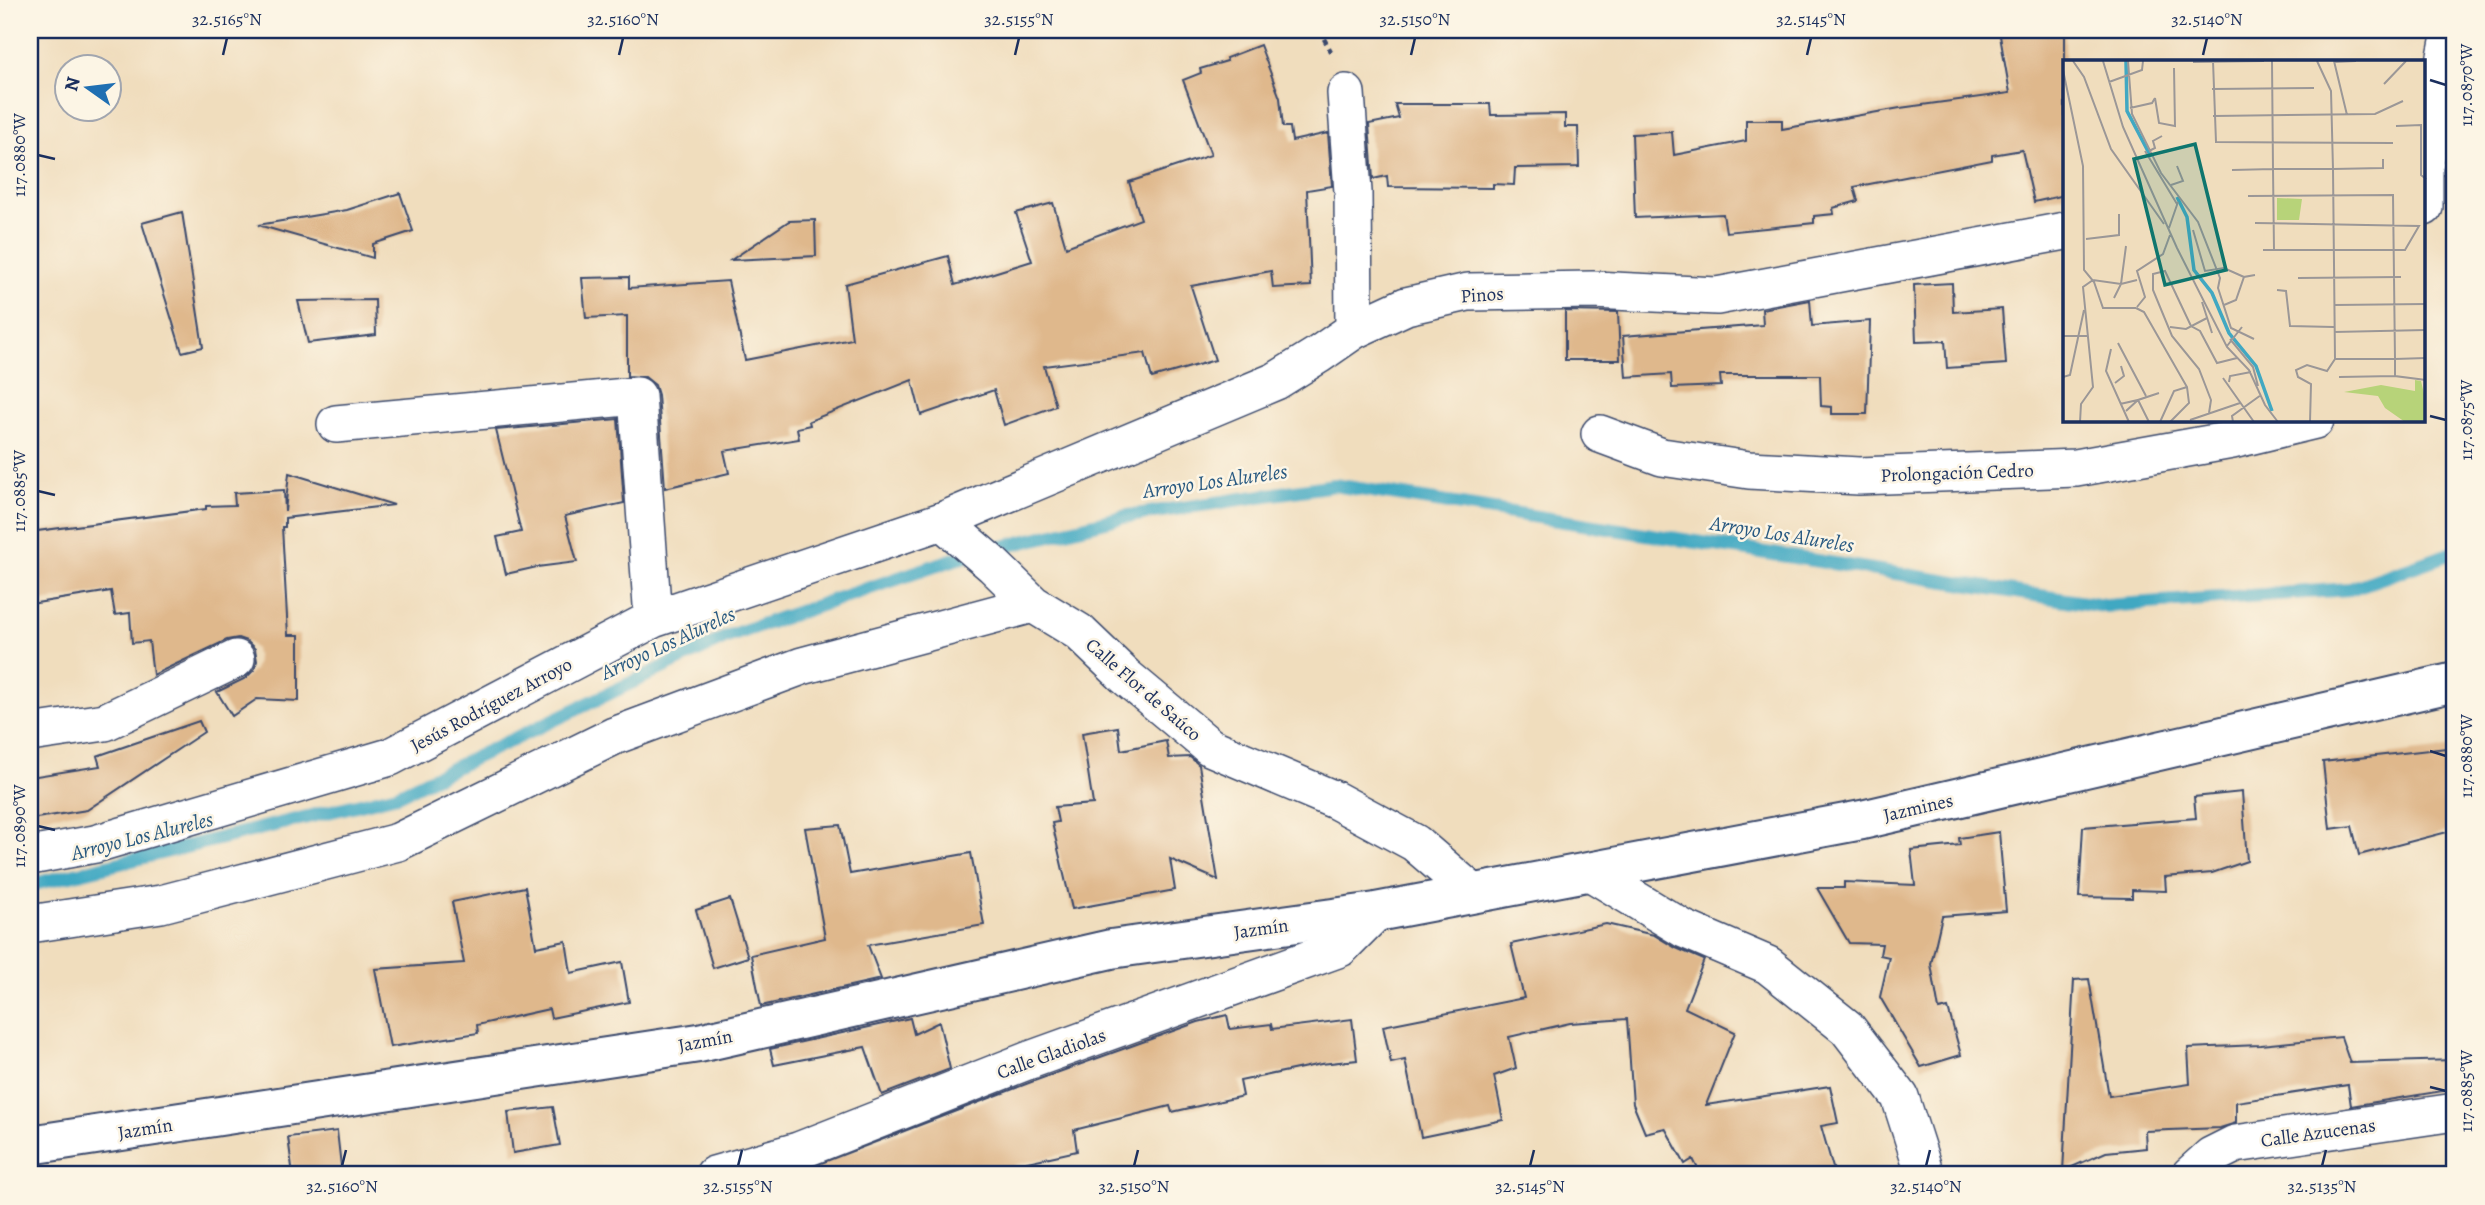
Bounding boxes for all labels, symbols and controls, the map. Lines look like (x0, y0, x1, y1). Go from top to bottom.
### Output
text: 32.5165°N (192, 7, 262, 31)
text: 32.5160°N (587, 7, 659, 31)
text: 32.5155°N (984, 7, 1054, 31)
text: 32.5150°N (1379, 7, 1451, 31)
text: 32.5145°N (1776, 7, 1846, 31)
text: 32.5140°N (2171, 7, 2243, 31)
text: 117.0870°W (2454, 43, 2478, 127)
north arrow (52, 52, 122, 122)
inset map (2063, 60, 2426, 422)
text: N (58, 74, 87, 94)
text: 117.0880°W (7, 113, 31, 197)
street label: Pinos (1460, 281, 1505, 309)
text: 117.0875°W (2454, 379, 2478, 461)
text: 117.0885°W (7, 450, 31, 532)
water label: Arroyo Los Alureles (1140, 457, 1289, 505)
street label: Prolongación Cedro (1880, 457, 2034, 489)
water label: Arroyo Los Alureles (1707, 509, 1856, 559)
water label: Arroyo Los Alureles (595, 600, 740, 687)
street label: Calle Flor de Saúco (1080, 632, 1207, 747)
street label: Jesús Rodríguez Arroyo (406, 651, 577, 758)
text: 117.0880°W (2454, 714, 2478, 798)
text: 117.0890°W (7, 784, 31, 868)
street label: Jazmines (1881, 787, 1956, 829)
water label: Arroyo Los Alureles (67, 805, 216, 867)
street label: Jazmín (1232, 912, 1290, 946)
street label: Calle Gladiolas (993, 1022, 1110, 1086)
street label: Jazmín (676, 1023, 735, 1059)
text: 117.0885°W (2454, 1050, 2478, 1132)
street label: Jazmín (116, 1112, 174, 1146)
street label: Calle Azucenas (2259, 1112, 2377, 1154)
text: 32.5160°N (306, 1174, 378, 1198)
text: 32.5155°N (703, 1174, 773, 1198)
text: 32.5150°N (1098, 1174, 1170, 1198)
text: 32.5145°N (1495, 1174, 1565, 1198)
text: 32.5140°N (1890, 1174, 1962, 1198)
text: 32.5135°N (2287, 1174, 2357, 1198)

